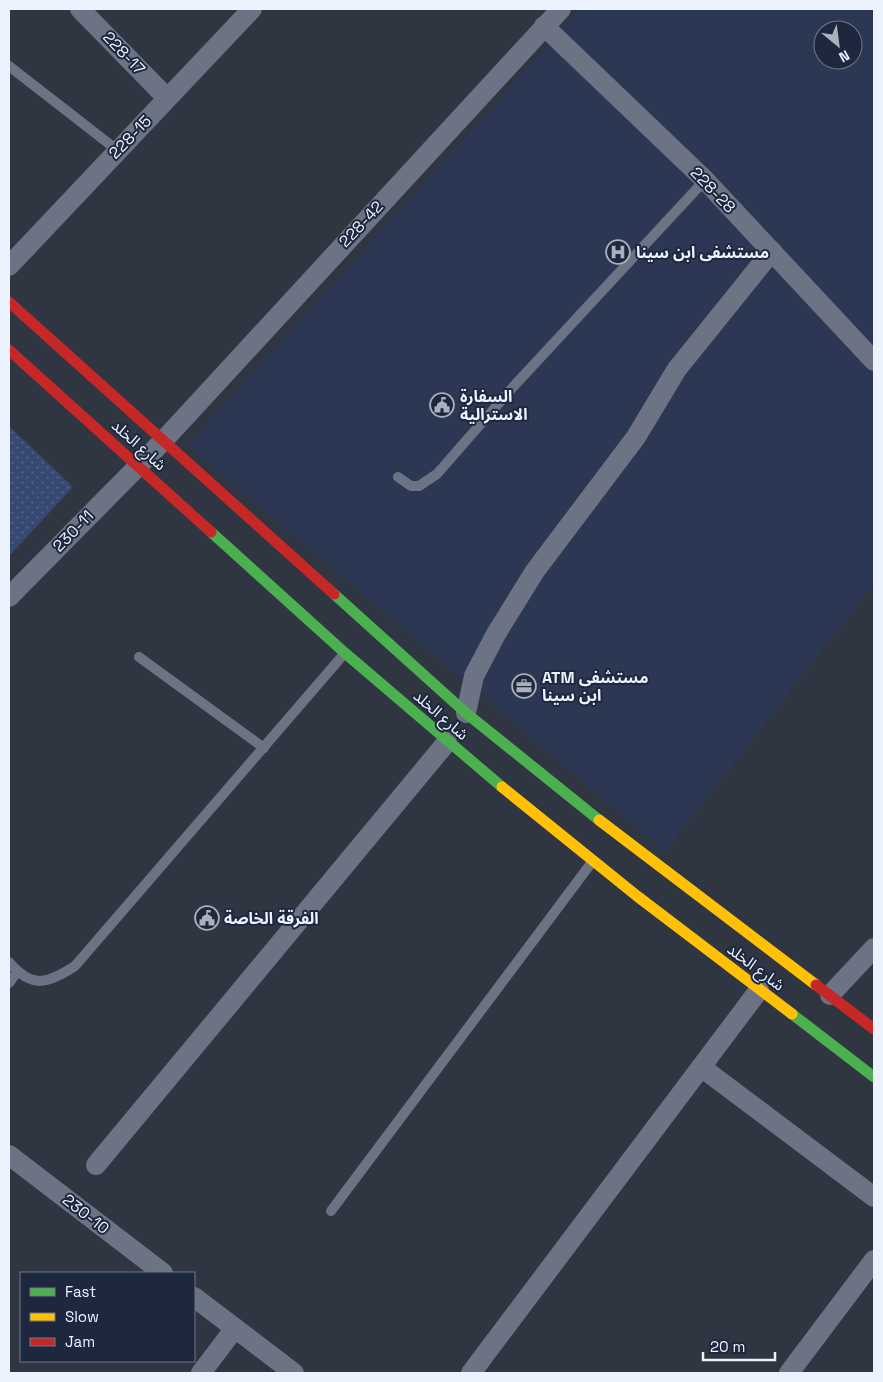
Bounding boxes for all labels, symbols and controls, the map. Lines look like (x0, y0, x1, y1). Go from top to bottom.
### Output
north arrow (813, 20, 863, 70)
street label: 228-17 (98, 27, 150, 79)
text: N (836, 46, 853, 67)
street label: 228-15 (104, 111, 156, 163)
street label: 228-28 (686, 163, 740, 218)
street label: 228-42 (334, 196, 388, 252)
hospital icon: مستشفى ابن سينا (605, 239, 631, 265)
place label: مستشفى ابن سينا (636, 242, 769, 263)
place label: السفارة الاسترالية (460, 386, 528, 425)
public building icon: السفارة الاسترالية (429, 392, 455, 418)
street label: شارع الخلد (106, 415, 171, 477)
street label: 230-11 (48, 506, 98, 556)
place label: ATM مستشفى ابن سينا (542, 667, 648, 706)
office icon: ATM مستشفى ابن سينا (511, 673, 537, 699)
street label: شارع الخلد (408, 685, 473, 746)
public building icon: الفرقة الخاصة (194, 905, 220, 931)
place label: الفرقة الخاصة (224, 908, 319, 929)
street label: شارع الخلد (722, 939, 789, 997)
street label: 230-10 (58, 1189, 114, 1239)
legend (20, 1272, 195, 1362)
text: Fast (65, 1282, 96, 1301)
text: Slow (65, 1307, 99, 1326)
scale bar (703, 1330, 776, 1362)
text: Jam (65, 1332, 95, 1351)
text: 20 m (710, 1337, 745, 1356)

